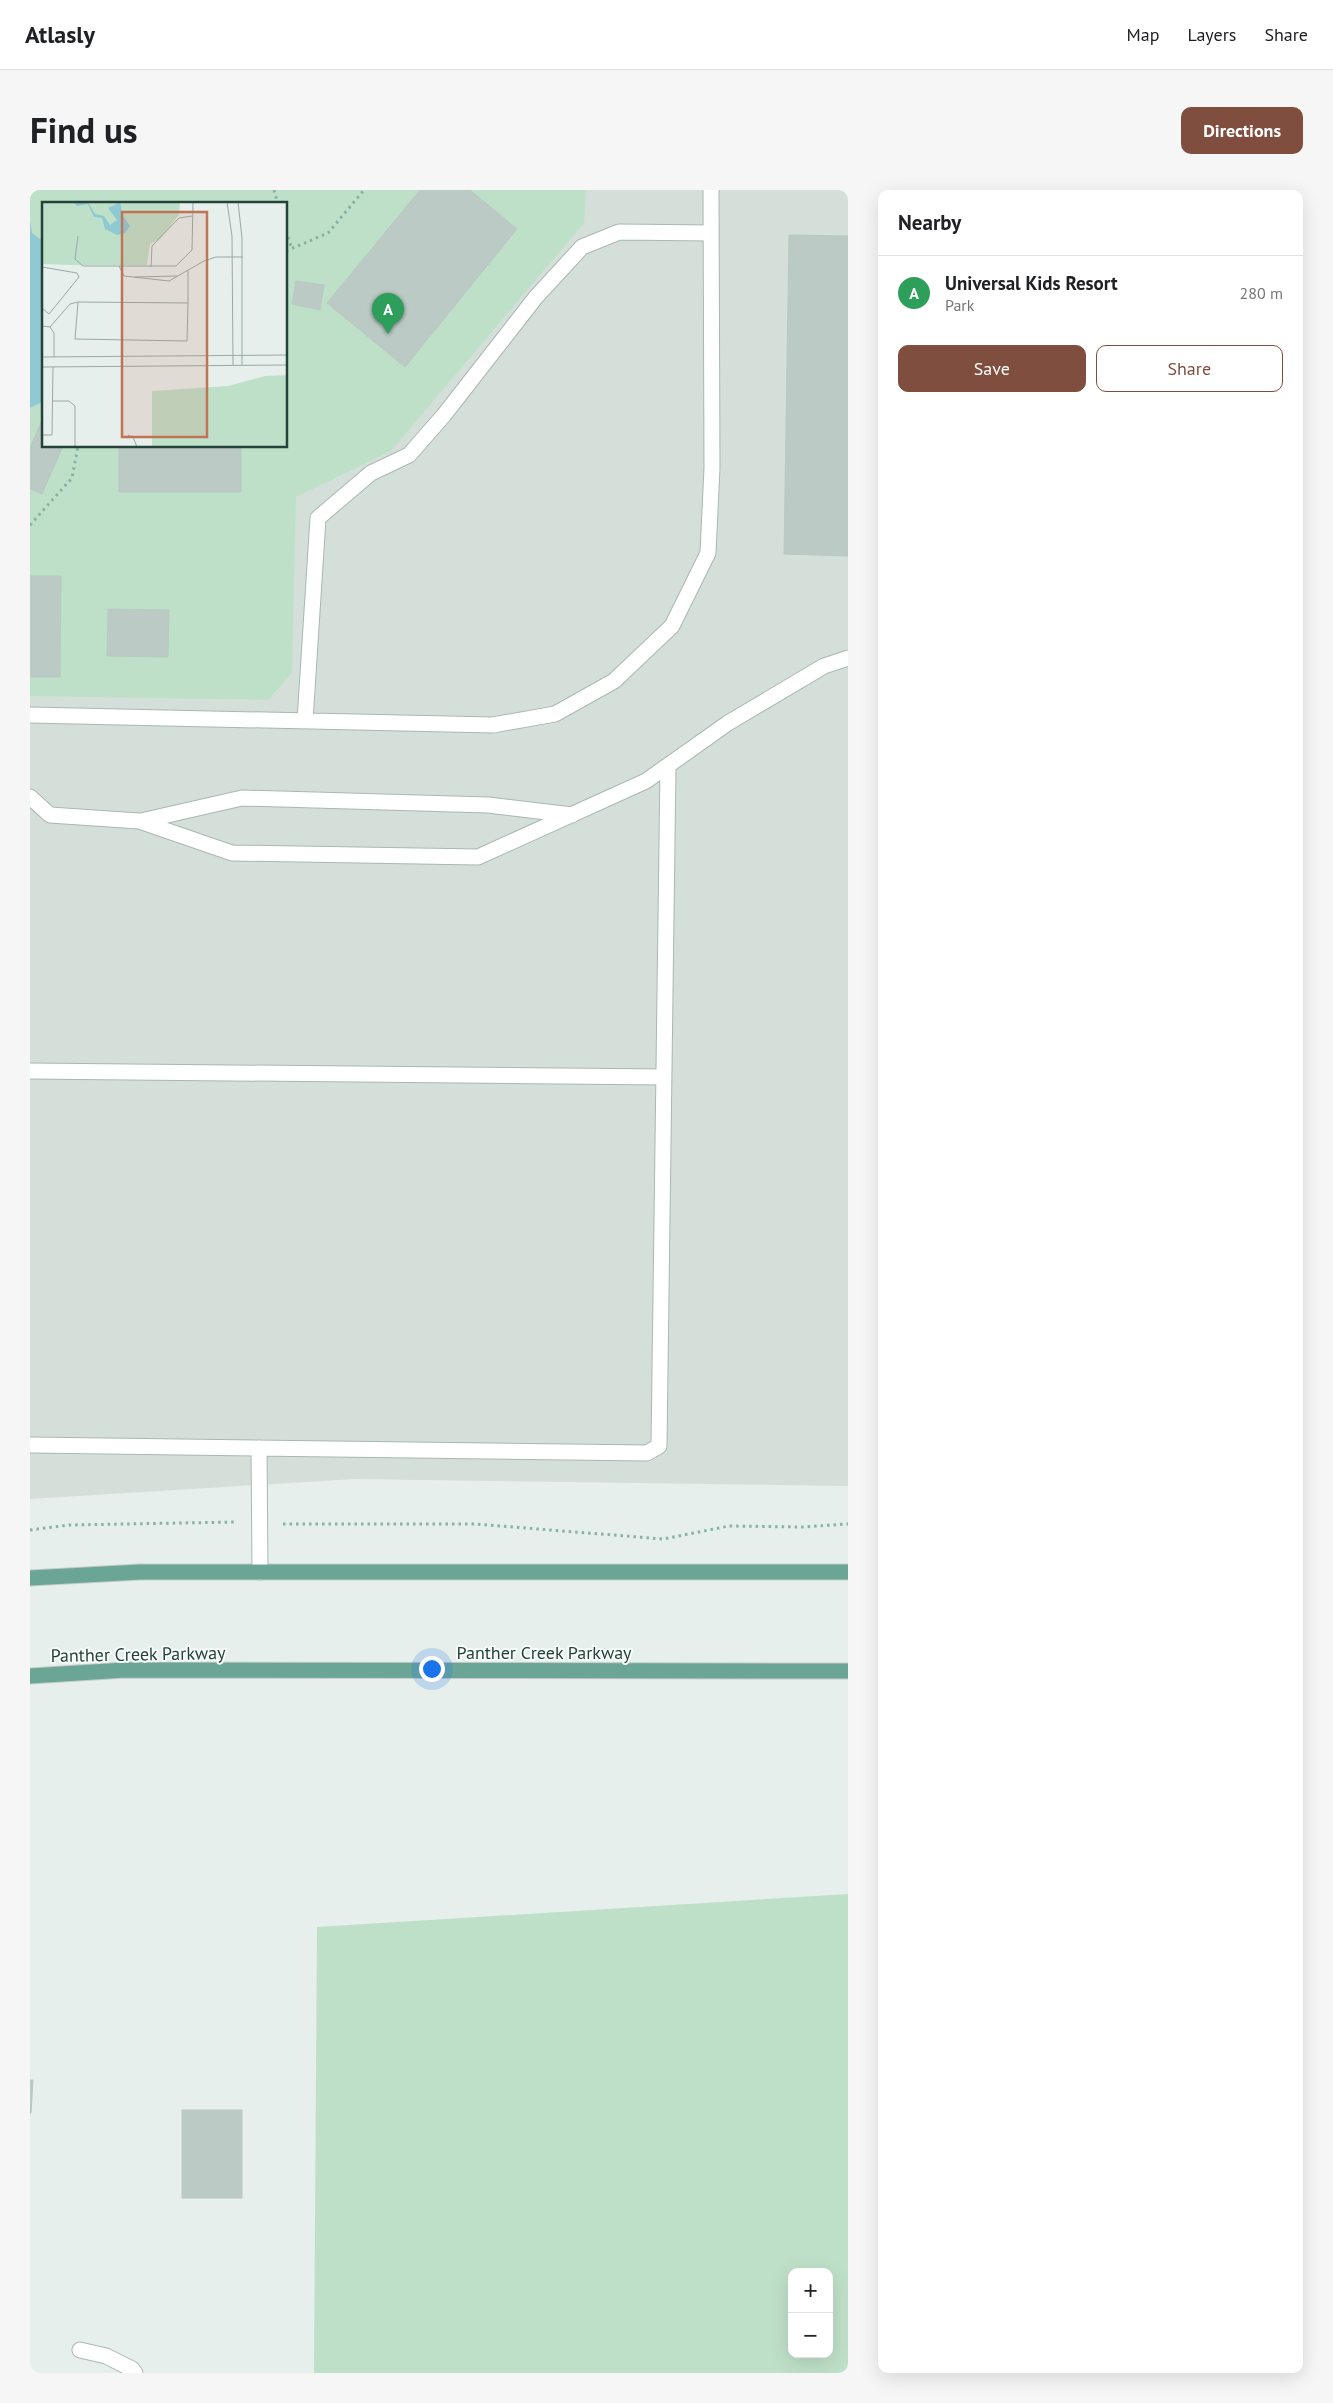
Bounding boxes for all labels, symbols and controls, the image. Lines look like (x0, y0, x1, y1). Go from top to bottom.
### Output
text: Atlasly (25, 19, 95, 50)
text: Map (1127, 23, 1159, 46)
text: Layers (1187, 23, 1236, 46)
text: Share (1264, 23, 1308, 46)
text: Find us (30, 107, 138, 153)
button: Directions (1181, 107, 1303, 154)
inset map (42, 202, 288, 448)
text: Nearby (898, 209, 961, 236)
text: Universal Kids Resort (945, 271, 1118, 295)
text: A (909, 283, 919, 303)
text: 280 m (1240, 283, 1283, 303)
pin: A (372, 293, 404, 334)
text: Park (945, 295, 974, 315)
button: Save (898, 345, 1086, 392)
button: Share (1096, 345, 1283, 392)
street label: Panther Creek Parkway (50, 1641, 226, 1667)
street label: Panther Creek Parkway (457, 1641, 632, 1664)
your location (419, 1656, 445, 1682)
map controls (788, 2268, 833, 2358)
button: + (788, 2268, 833, 2313)
button: − (788, 2313, 833, 2358)

